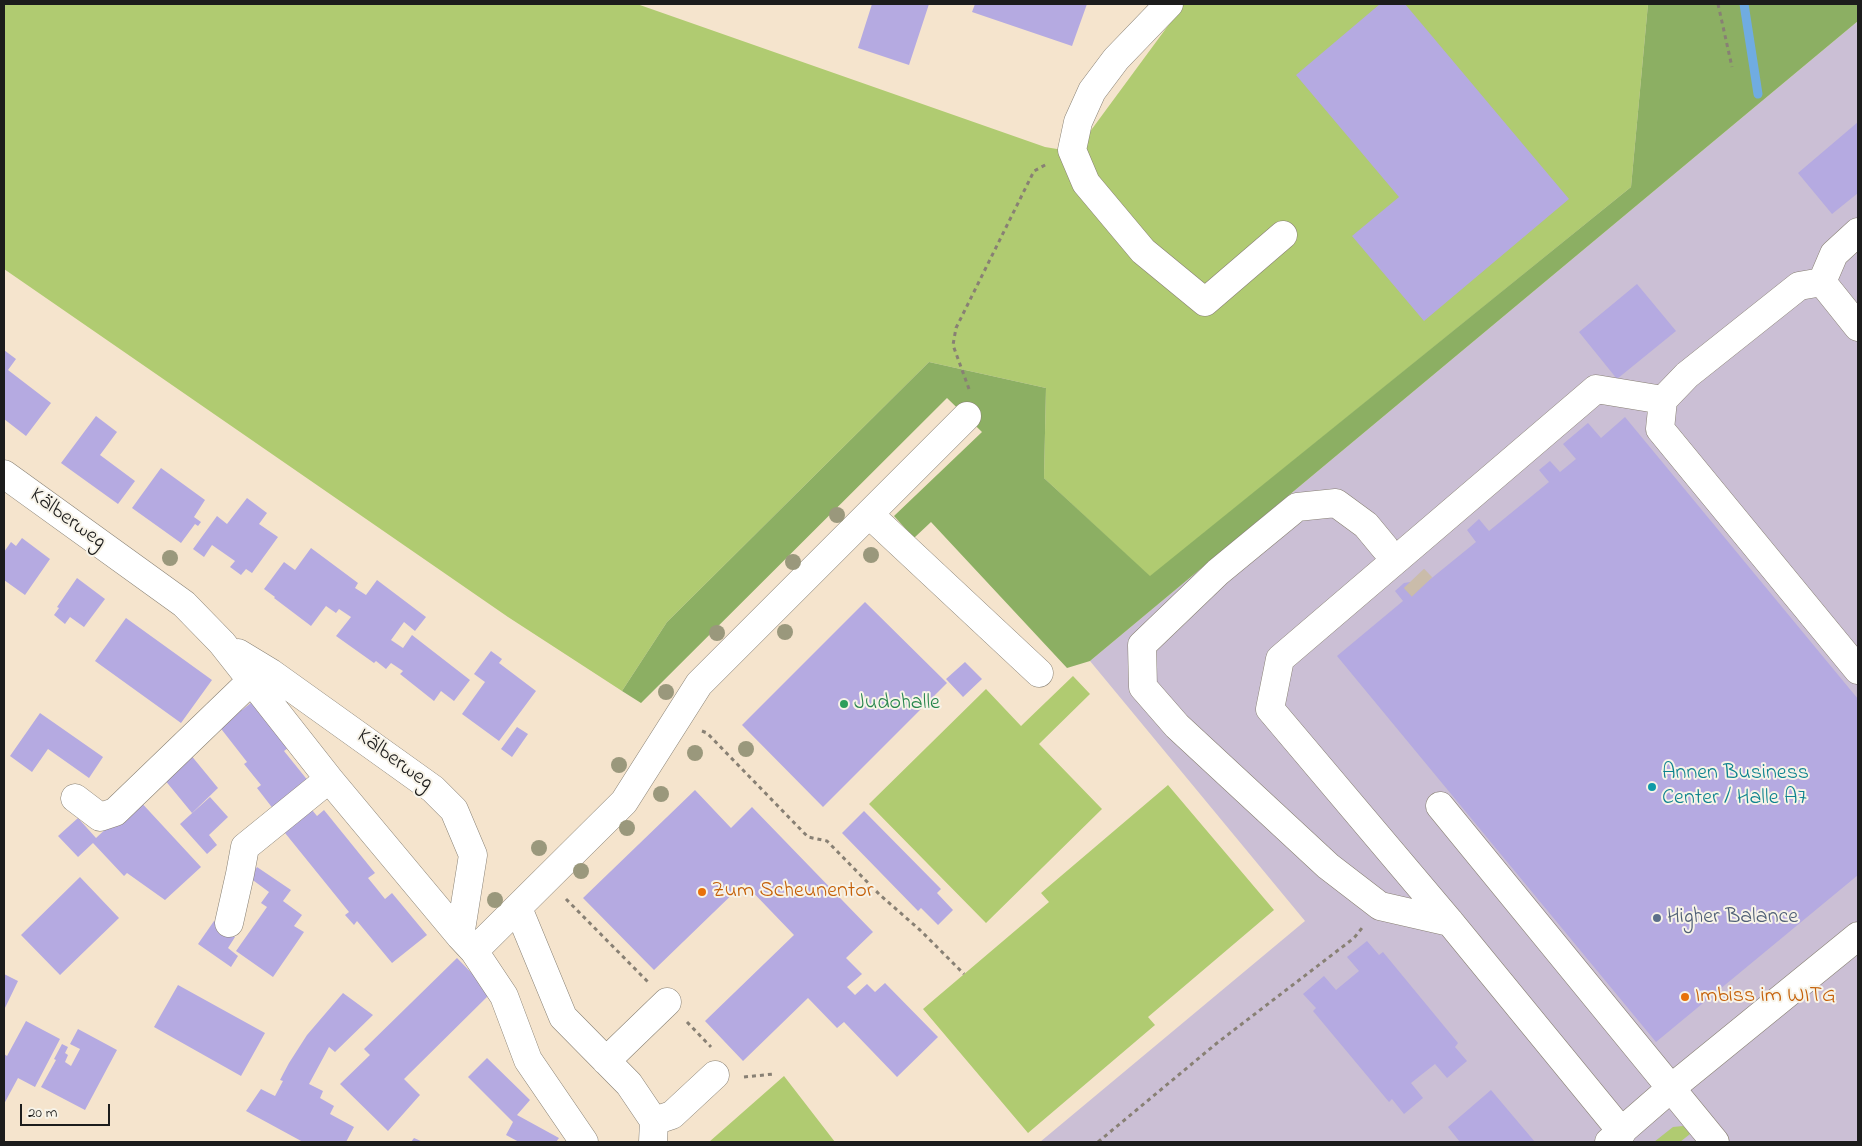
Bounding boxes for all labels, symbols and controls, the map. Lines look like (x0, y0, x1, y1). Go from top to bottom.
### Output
street label: Kälberweg (24, 483, 110, 557)
place label: Judohalle (854, 691, 940, 717)
marker: Judohalle (838, 698, 850, 710)
street label: Kälberweg (351, 724, 437, 798)
place label: Annen Business Center / Halle A7 (1662, 761, 1809, 812)
marker: Annen Business Center / Halle A7 (1646, 781, 1658, 793)
place label: Zum Scheunentor (712, 879, 874, 905)
marker: Zum Scheunentor (696, 886, 708, 898)
place label: Higher Balance (1667, 905, 1798, 931)
marker: Higher Balance (1651, 912, 1663, 924)
place label: Imbiss im WITG (1695, 984, 1836, 1010)
marker: Imbiss im WITG (1679, 991, 1691, 1003)
scale bar (22, 1094, 112, 1126)
text: 20 m (28, 1102, 57, 1124)

